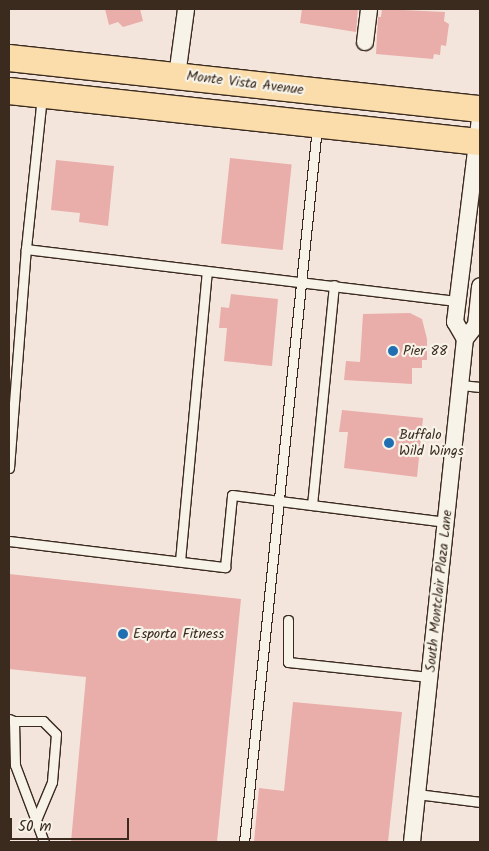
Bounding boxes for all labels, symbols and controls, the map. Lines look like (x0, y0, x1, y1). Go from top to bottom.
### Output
street label: Monte Vista Avenue (186, 67, 304, 99)
place label: Pier 88 (403, 343, 447, 359)
marker: Pier 88 (387, 345, 399, 357)
place label: Buffalo Wild Wings (399, 427, 464, 460)
marker: Buffalo Wild Wings (383, 437, 395, 449)
street label: South Montclair Plaza Lane (422, 509, 456, 673)
place label: Esporta Fitness (133, 626, 224, 642)
marker: Esporta Fitness (117, 628, 129, 640)
scale bar (12, 808, 131, 840)
text: 50 m (18, 815, 52, 839)

